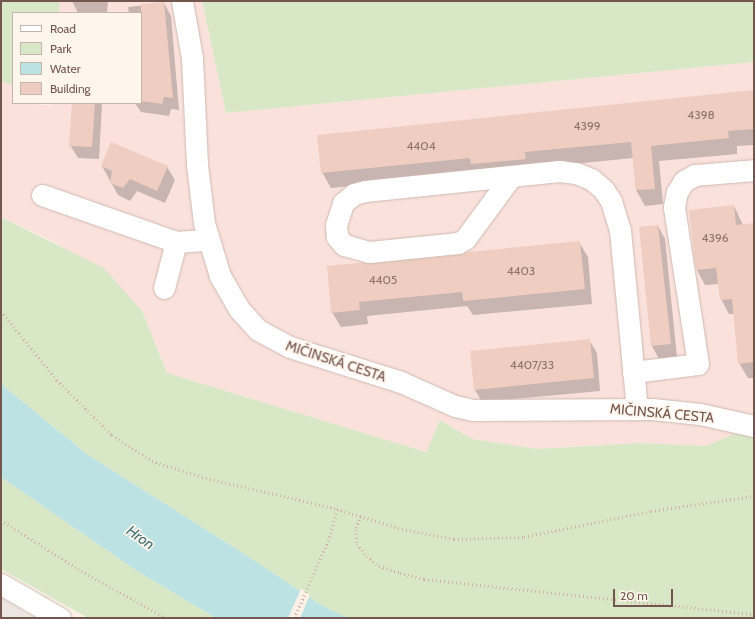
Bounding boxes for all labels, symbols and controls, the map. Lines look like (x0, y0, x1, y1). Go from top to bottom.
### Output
legend (12, 12, 142, 104)
text: Road (50, 21, 76, 36)
text: Park (50, 41, 72, 56)
text: Water (50, 61, 80, 76)
text: Building (50, 81, 91, 96)
house number: 4398 (687, 108, 715, 122)
house number: 4399 (573, 119, 601, 133)
house number: 4404 (406, 139, 436, 153)
house number: 4396 (701, 231, 729, 245)
house number: 4403 (507, 264, 535, 278)
house number: 4405 (369, 273, 397, 287)
street label: MIČINSKÁ CESTA (284, 337, 388, 385)
house number: 4407/33 (510, 358, 554, 372)
street label: MIČINSKÁ CESTA (609, 400, 715, 426)
water label: Hron (123, 522, 157, 554)
scale bar (615, 581, 675, 607)
text: 20 m (620, 588, 648, 603)

